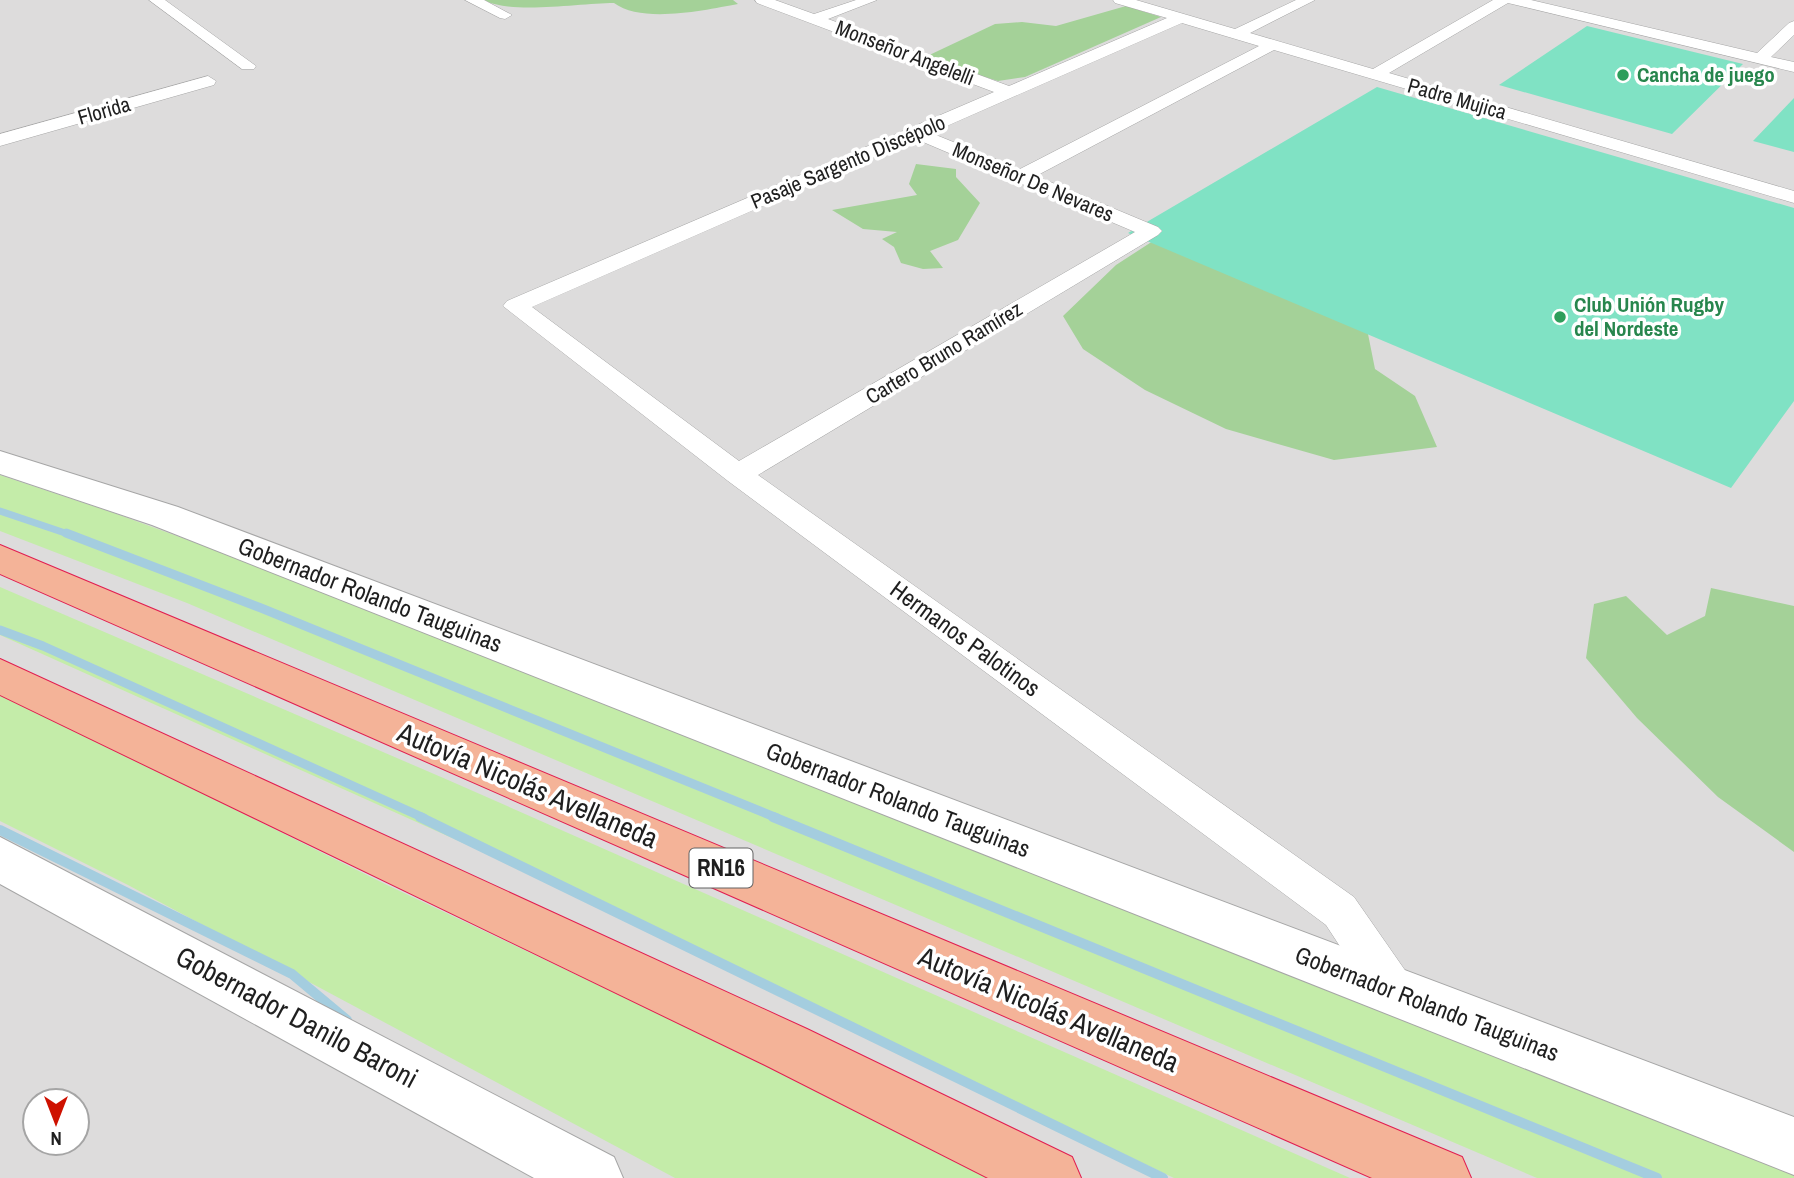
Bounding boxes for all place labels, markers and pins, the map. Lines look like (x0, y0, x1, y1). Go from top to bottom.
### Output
place label: Cancha de juego (1637, 60, 1775, 89)
marker: Cancha de juego (1615, 67, 1631, 83)
place label: Club Unión Rugby del Nordeste (1574, 290, 1725, 343)
marker: Club Unión Rugby del Nordeste (1552, 309, 1568, 325)

